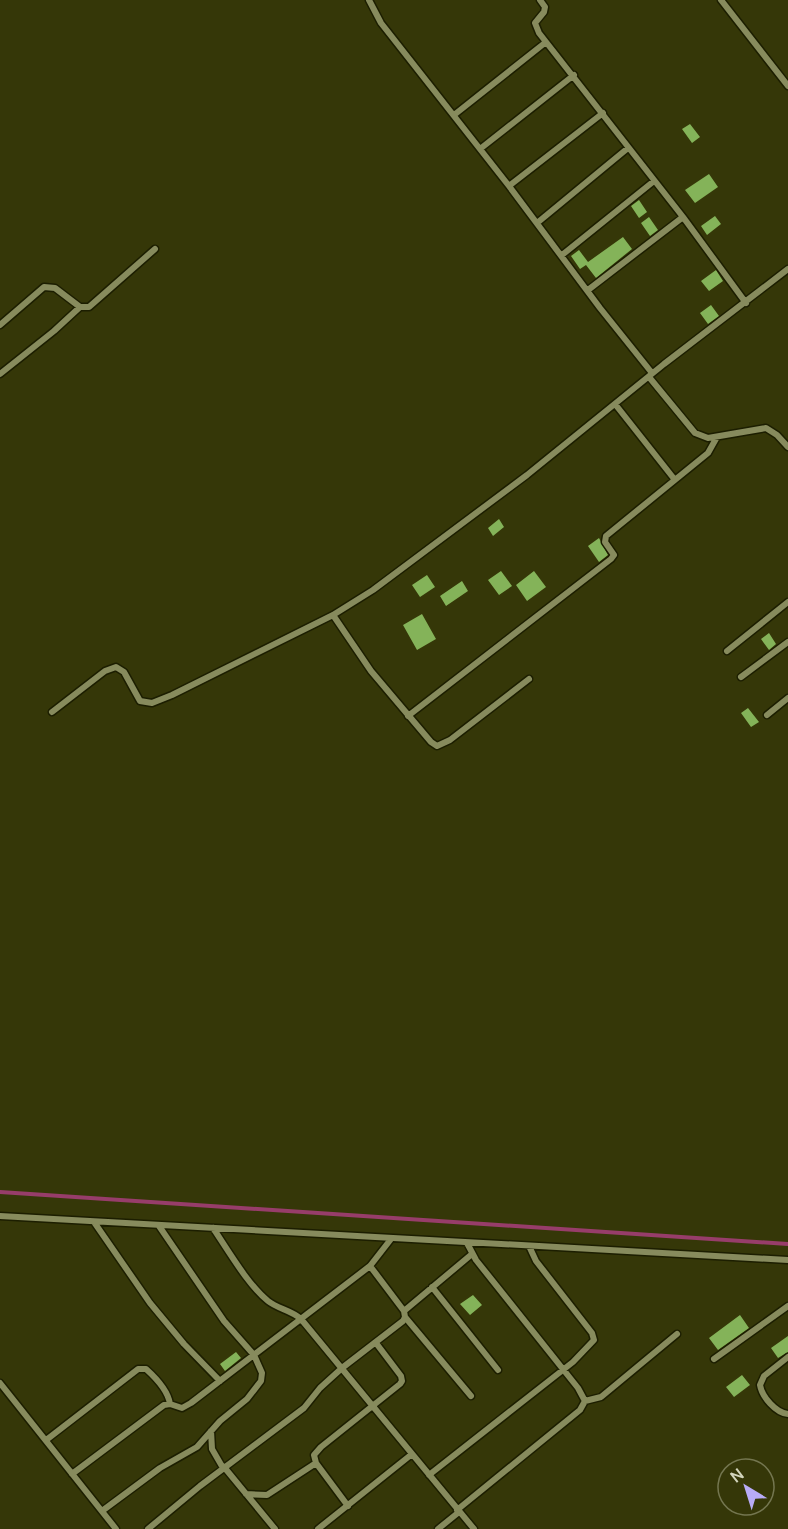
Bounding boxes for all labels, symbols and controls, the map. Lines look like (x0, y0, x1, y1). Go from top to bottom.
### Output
north arrow (716, 1457, 776, 1517)
text: N (725, 1463, 748, 1487)

